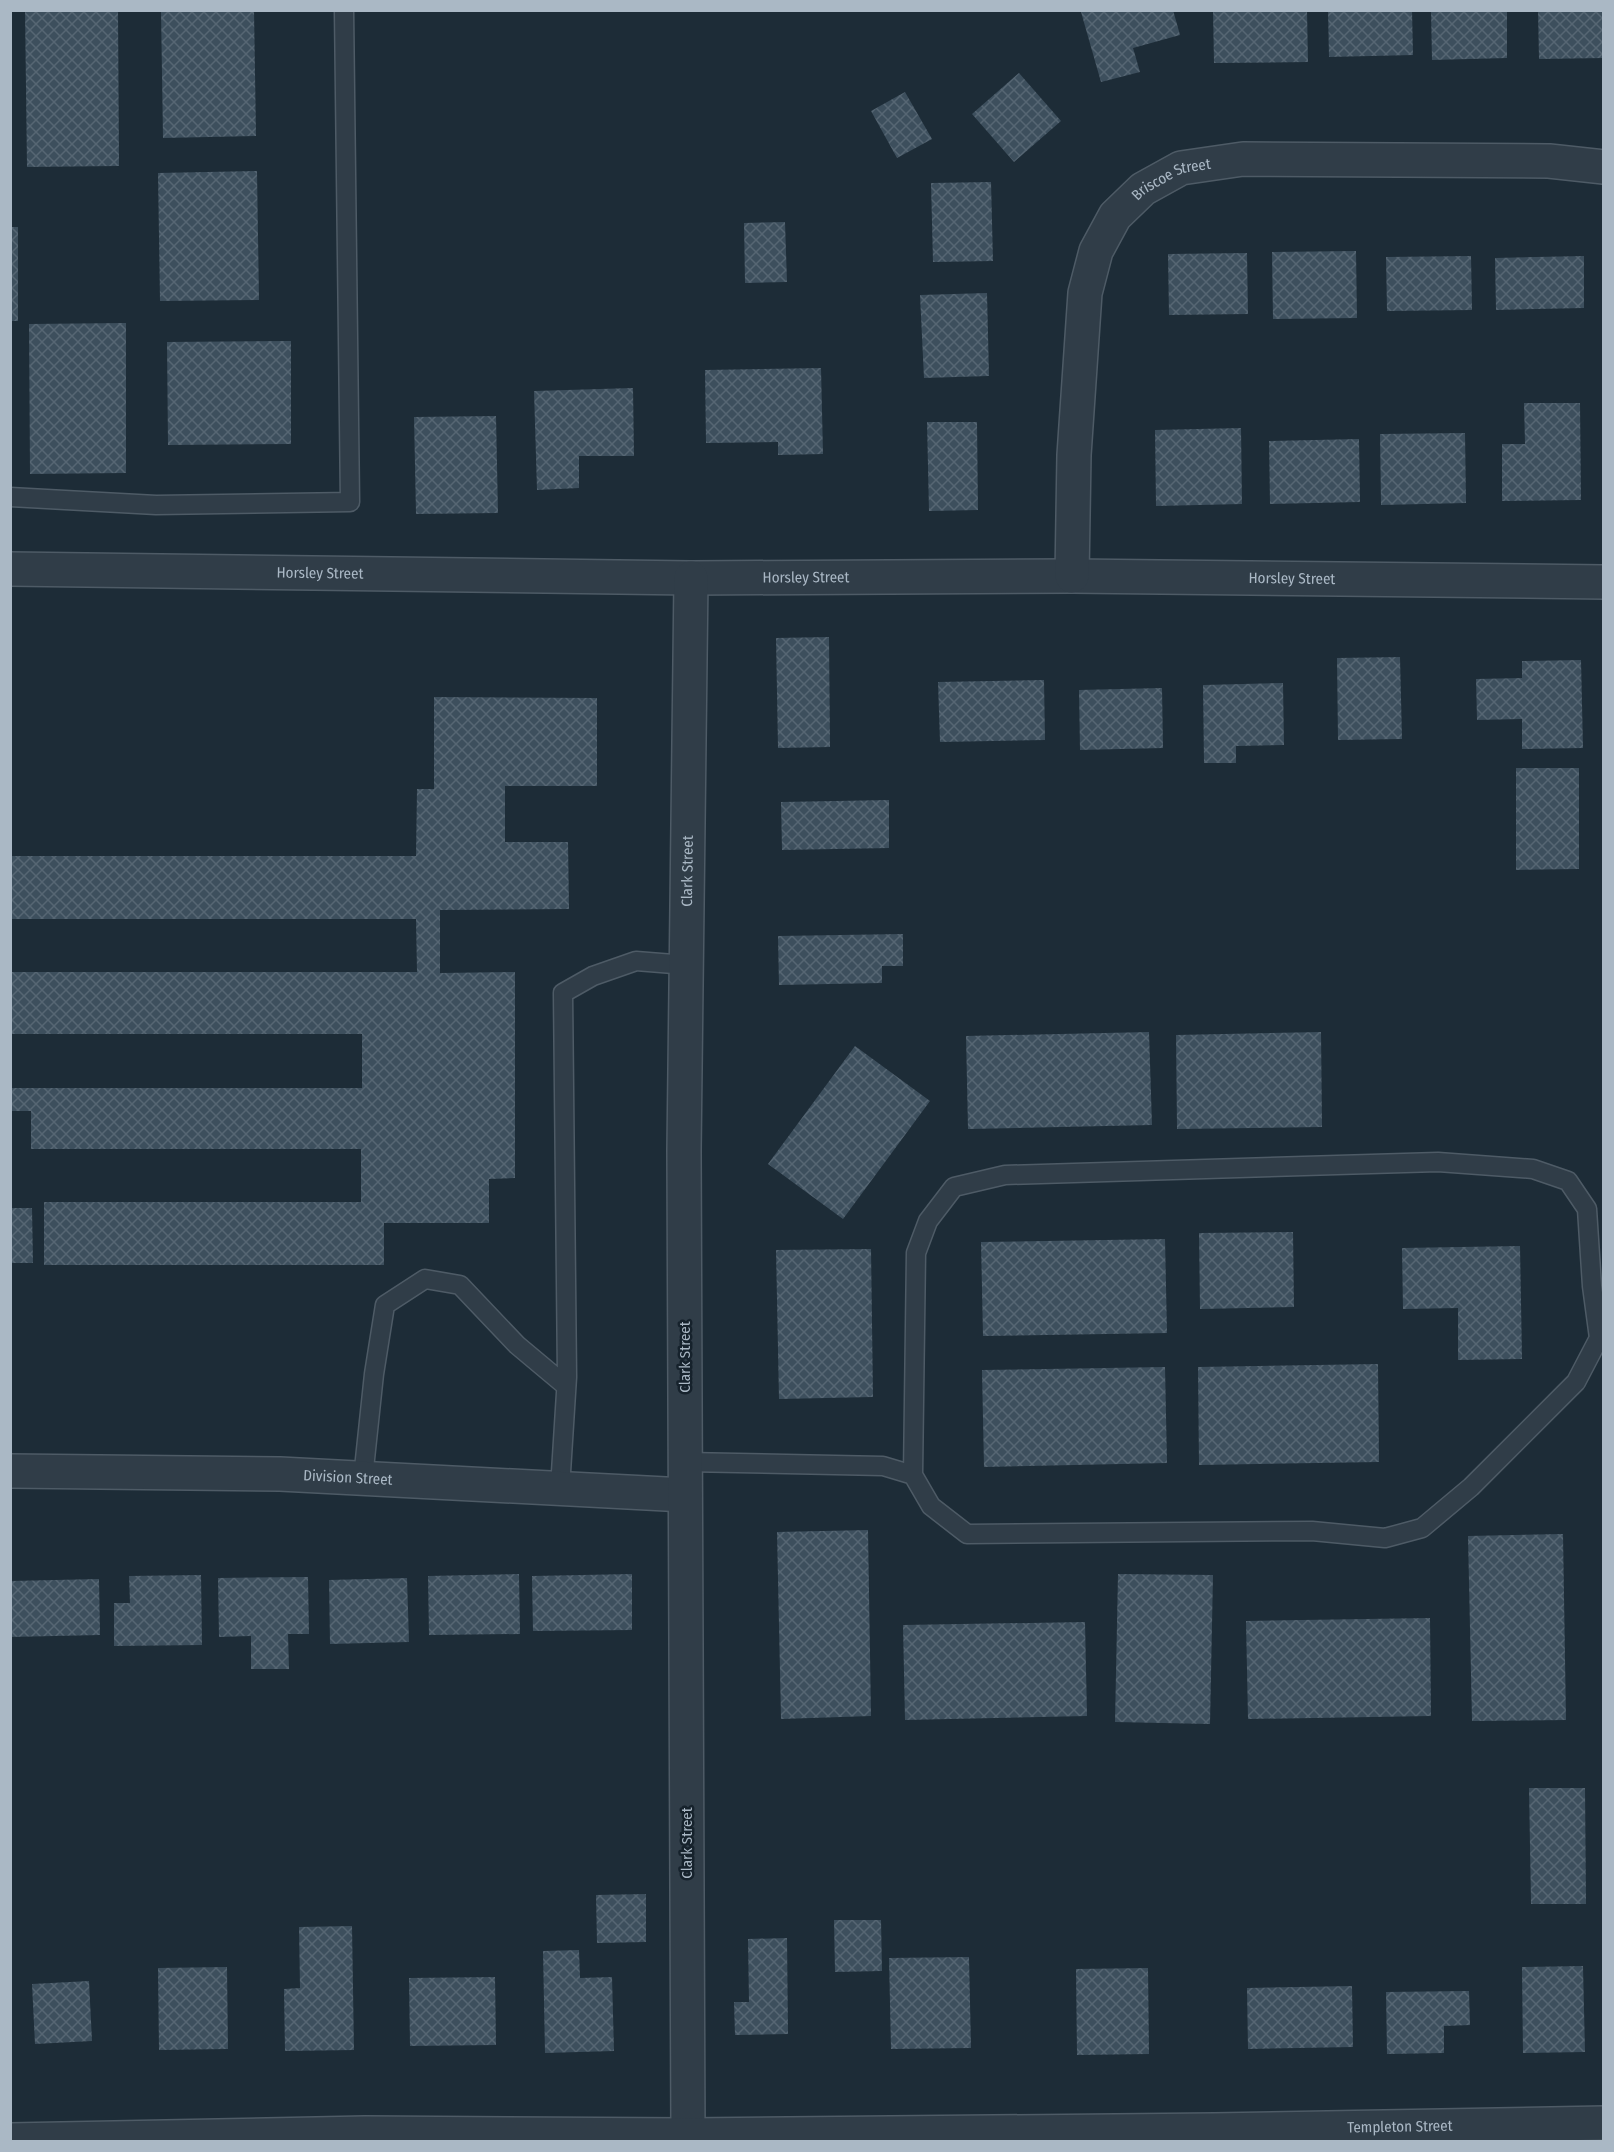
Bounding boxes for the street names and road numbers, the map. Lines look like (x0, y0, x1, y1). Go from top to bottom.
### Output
street label: Briscoe Street (1128, 155, 1212, 204)
street label: Horsley Street (276, 564, 364, 583)
street label: Horsley Street (762, 568, 850, 587)
street label: Horsley Street (1248, 569, 1336, 588)
street label: Clark Street (678, 835, 697, 907)
street label: Clark Street (676, 1321, 694, 1393)
street label: Division Street (303, 1466, 393, 1489)
street label: Clark Street (678, 1807, 696, 1879)
street label: Templeton Street (1347, 2117, 1453, 2137)

